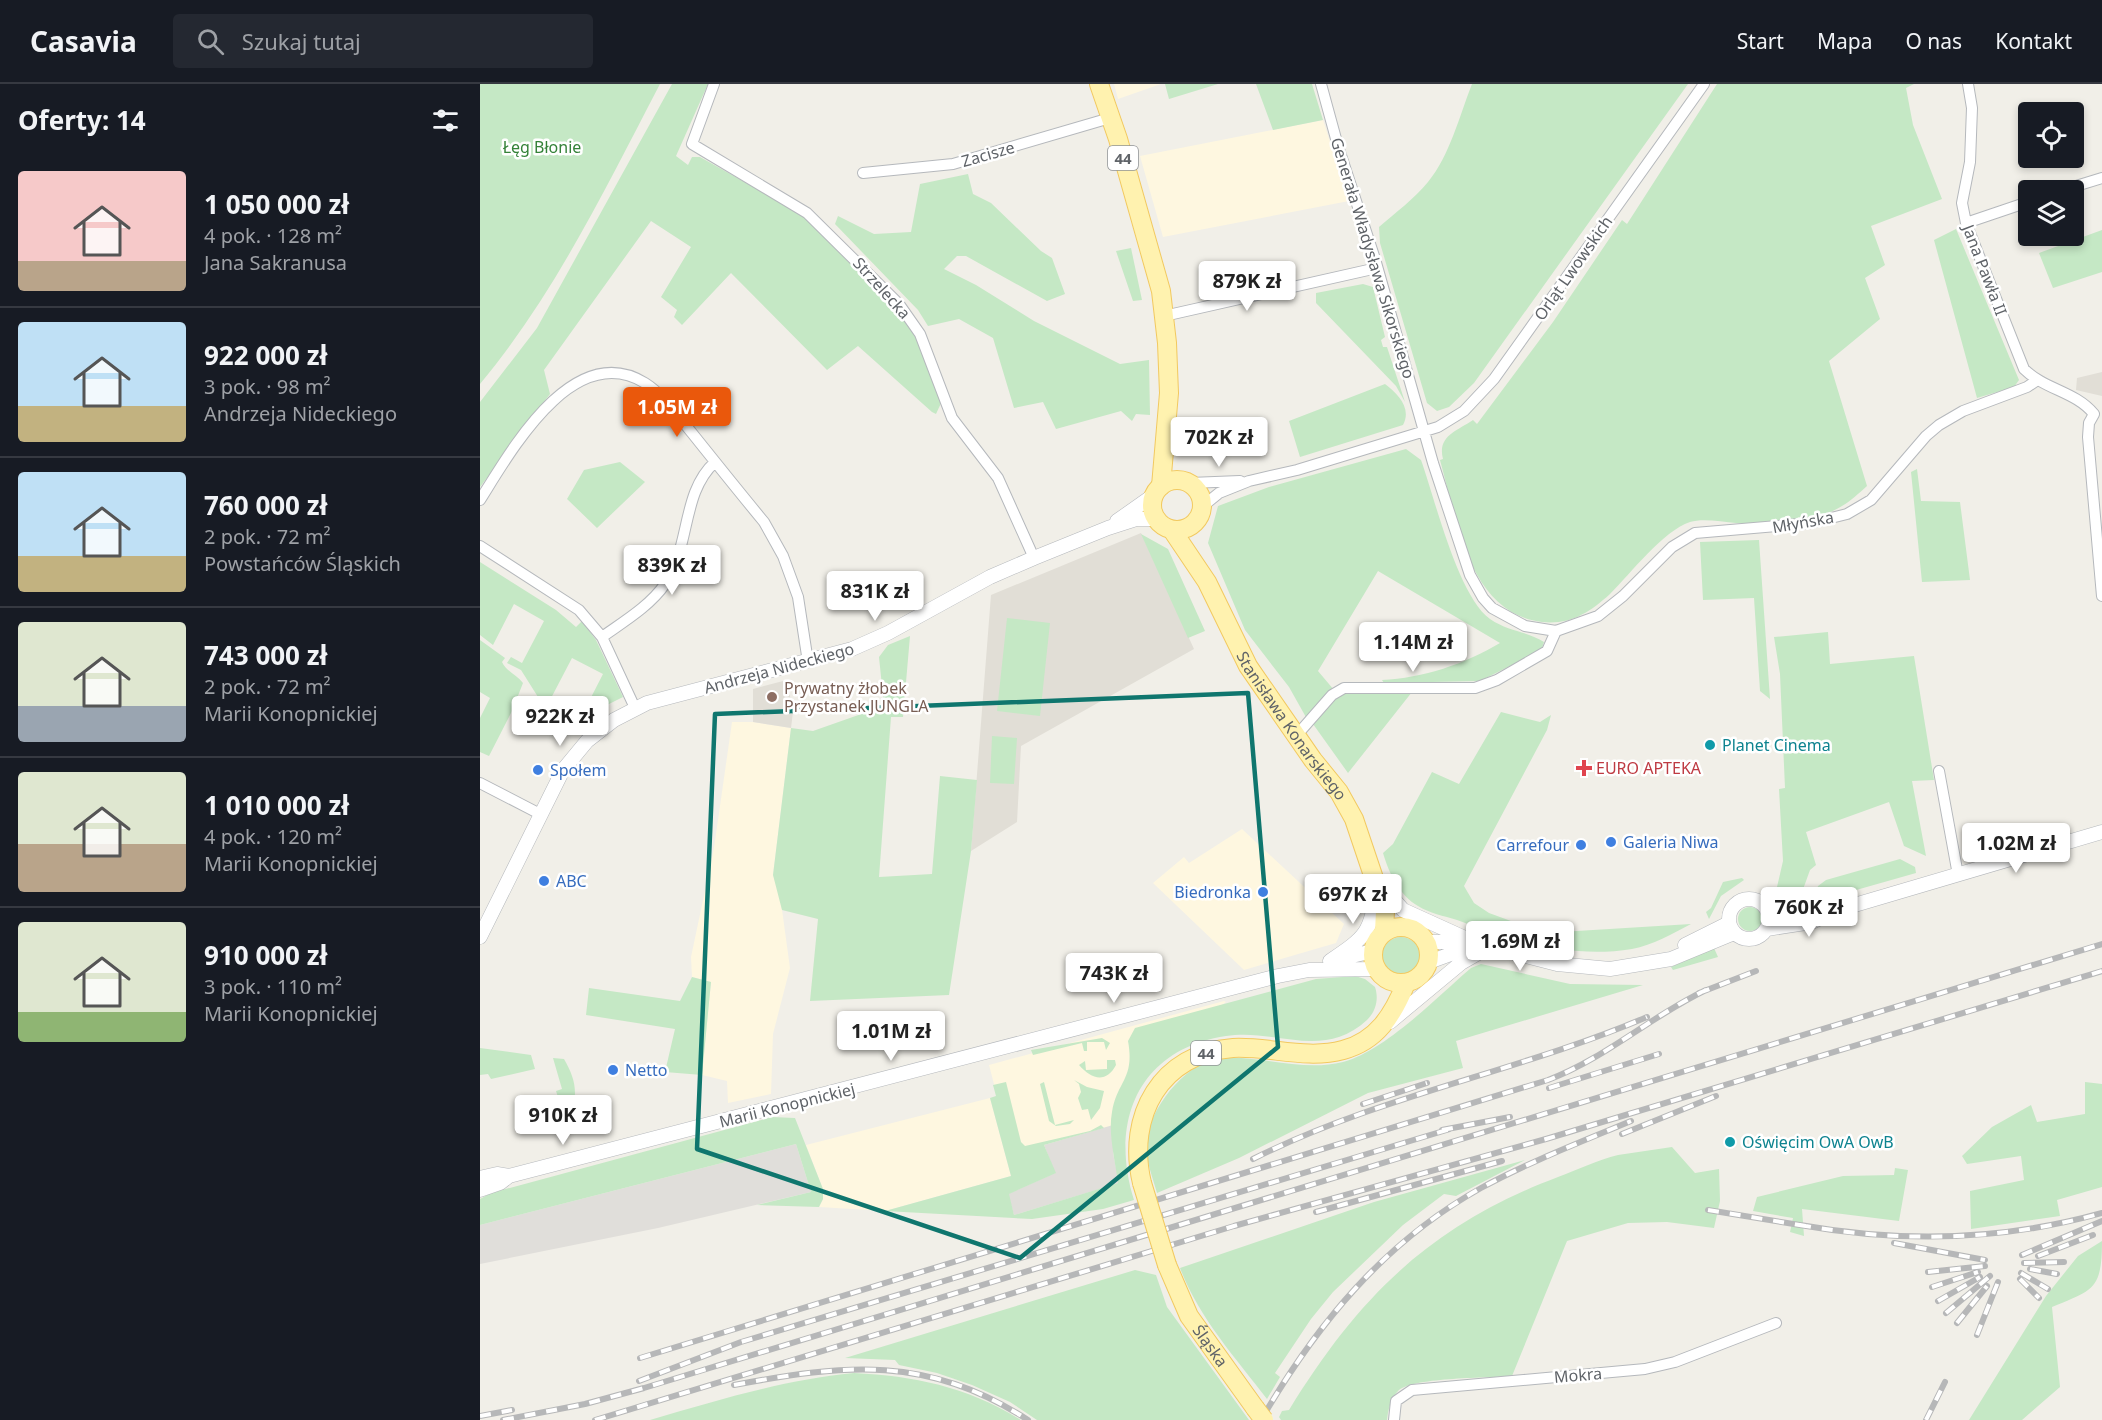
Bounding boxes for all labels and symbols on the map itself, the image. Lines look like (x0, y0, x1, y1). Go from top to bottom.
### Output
street label: Generała Władysława Sikorskiego (1326, 135, 1420, 381)
park label: Łęg Błonie (503, 136, 581, 158)
street label: Zacisze (959, 136, 1017, 172)
road number: 44 (1108, 146, 1138, 170)
street label: Orląt Lwowskich (1529, 211, 1617, 325)
street label: Jana Pawła II (1957, 220, 2012, 319)
street label: Strzelecka (848, 252, 916, 324)
pin: 879K zł (1192, 261, 1302, 312)
pin: 1.05M zł (615, 387, 739, 438)
pin: 702K zł (1164, 417, 1274, 468)
street label: Młyńska (1771, 506, 1835, 538)
pin: 839K zł (617, 545, 727, 596)
pin: 831K zł (820, 571, 930, 622)
pin: 1.14M zł (1351, 622, 1475, 673)
street label: Andrzeja Nideckiego (702, 637, 856, 699)
street label: Stanisława Konarskiego (1231, 648, 1352, 804)
place label: Prywatny żłobek Przystanek JUNGLA (784, 677, 929, 717)
marker: Prywatny żłobek Przystanek JUNGLA (765, 690, 779, 704)
pin: 922K zł (505, 696, 615, 747)
place label: Planet Cinema (1722, 734, 1831, 756)
marker: Planet Cinema (1703, 738, 1717, 752)
place label: EURO APTEKA (1596, 757, 1702, 779)
place label: Społem (550, 759, 606, 781)
marker: EURO APTEKA (1577, 761, 1591, 775)
marker: Społem (531, 763, 545, 777)
pin: 1.02M zł (1954, 823, 2078, 874)
place label: Galeria Niwa (1623, 831, 1719, 853)
place label: Carrefour (1496, 834, 1569, 856)
marker: Galeria Niwa (1604, 835, 1618, 849)
marker: Carrefour (1574, 838, 1588, 852)
place label: ABC (556, 870, 587, 892)
marker: ABC (537, 874, 551, 888)
pin: 697K zł (1298, 874, 1408, 925)
place label: Biedronka (1174, 881, 1251, 903)
marker: Biedronka (1256, 885, 1270, 899)
pin: 760K zł (1754, 887, 1864, 938)
pin: 1.69M zł (1458, 921, 1582, 972)
pin: 743K zł (1059, 953, 1169, 1004)
pin: 1.01M zł (829, 1011, 953, 1062)
road number: 44 (1191, 1041, 1221, 1065)
place label: Netto (625, 1059, 667, 1081)
marker: Netto (606, 1063, 620, 1077)
street label: Marii Konopnickiej (717, 1078, 857, 1132)
pin: 910K zł (508, 1095, 618, 1146)
place label: Oświęcim OwA OwB (1742, 1131, 1894, 1153)
marker: Oświęcim OwA OwB (1723, 1135, 1737, 1149)
street label: Śląska (1188, 1320, 1233, 1371)
street label: Mokra (1553, 1362, 1603, 1388)

